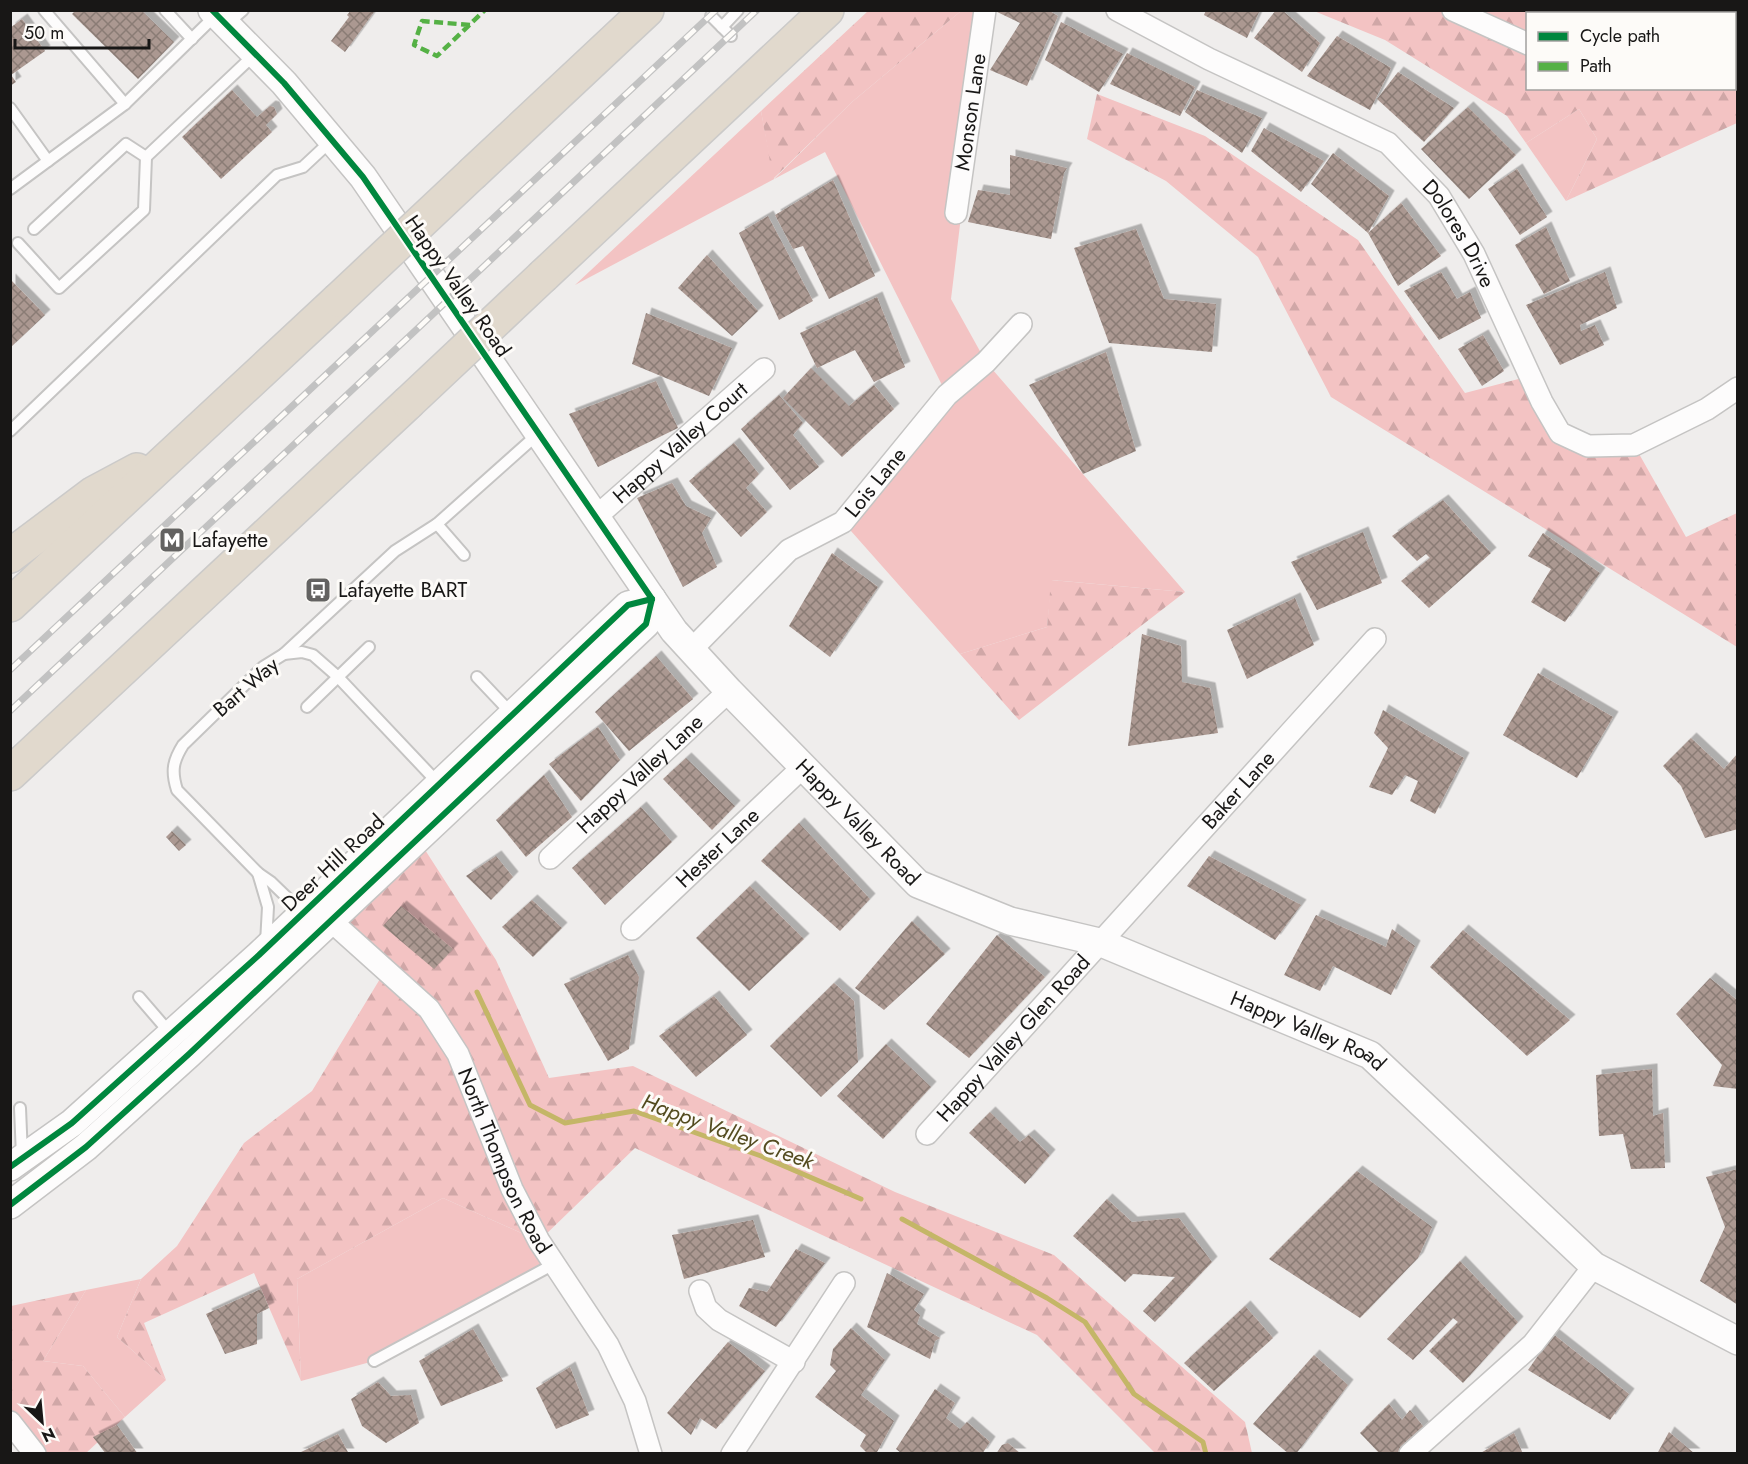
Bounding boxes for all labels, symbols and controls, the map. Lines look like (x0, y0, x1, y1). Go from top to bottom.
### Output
scale bar (15, 12, 148, 50)
legend (1526, 12, 1736, 90)
text: 50 m (24, 20, 64, 46)
text: Cycle path (1580, 23, 1660, 49)
street label: Monson Lane (947, 51, 994, 173)
text: Path (1580, 53, 1612, 79)
street label: Dolores Drive (1416, 173, 1502, 293)
street label: Happy Valley Road (398, 209, 518, 363)
street label: Happy Valley Court (606, 375, 754, 510)
street label: Lois Lane (838, 441, 913, 524)
metro station icon: Lafayette (157, 525, 187, 555)
place label: Lafayette (192, 525, 268, 555)
bus stop icon: Lafayette BART (303, 575, 333, 605)
place label: Lafayette BART (338, 575, 468, 605)
street label: Bart Way (207, 650, 286, 724)
street label: Happy Valley Lane (570, 707, 710, 841)
street label: Baker Lane (1195, 744, 1282, 836)
street label: Happy Valley Road (788, 752, 927, 893)
street label: Hester Lane (669, 801, 766, 895)
street label: Deer Hill Road (275, 807, 391, 919)
street label: Happy Valley Glen Road (930, 948, 1097, 1129)
street label: Happy Valley Road (1226, 983, 1393, 1078)
street label: North Thompson Road (450, 1063, 559, 1260)
water label: Happy Valley Creek (637, 1085, 820, 1178)
north arrow (12, 1392, 72, 1452)
text: N (38, 1422, 59, 1448)

